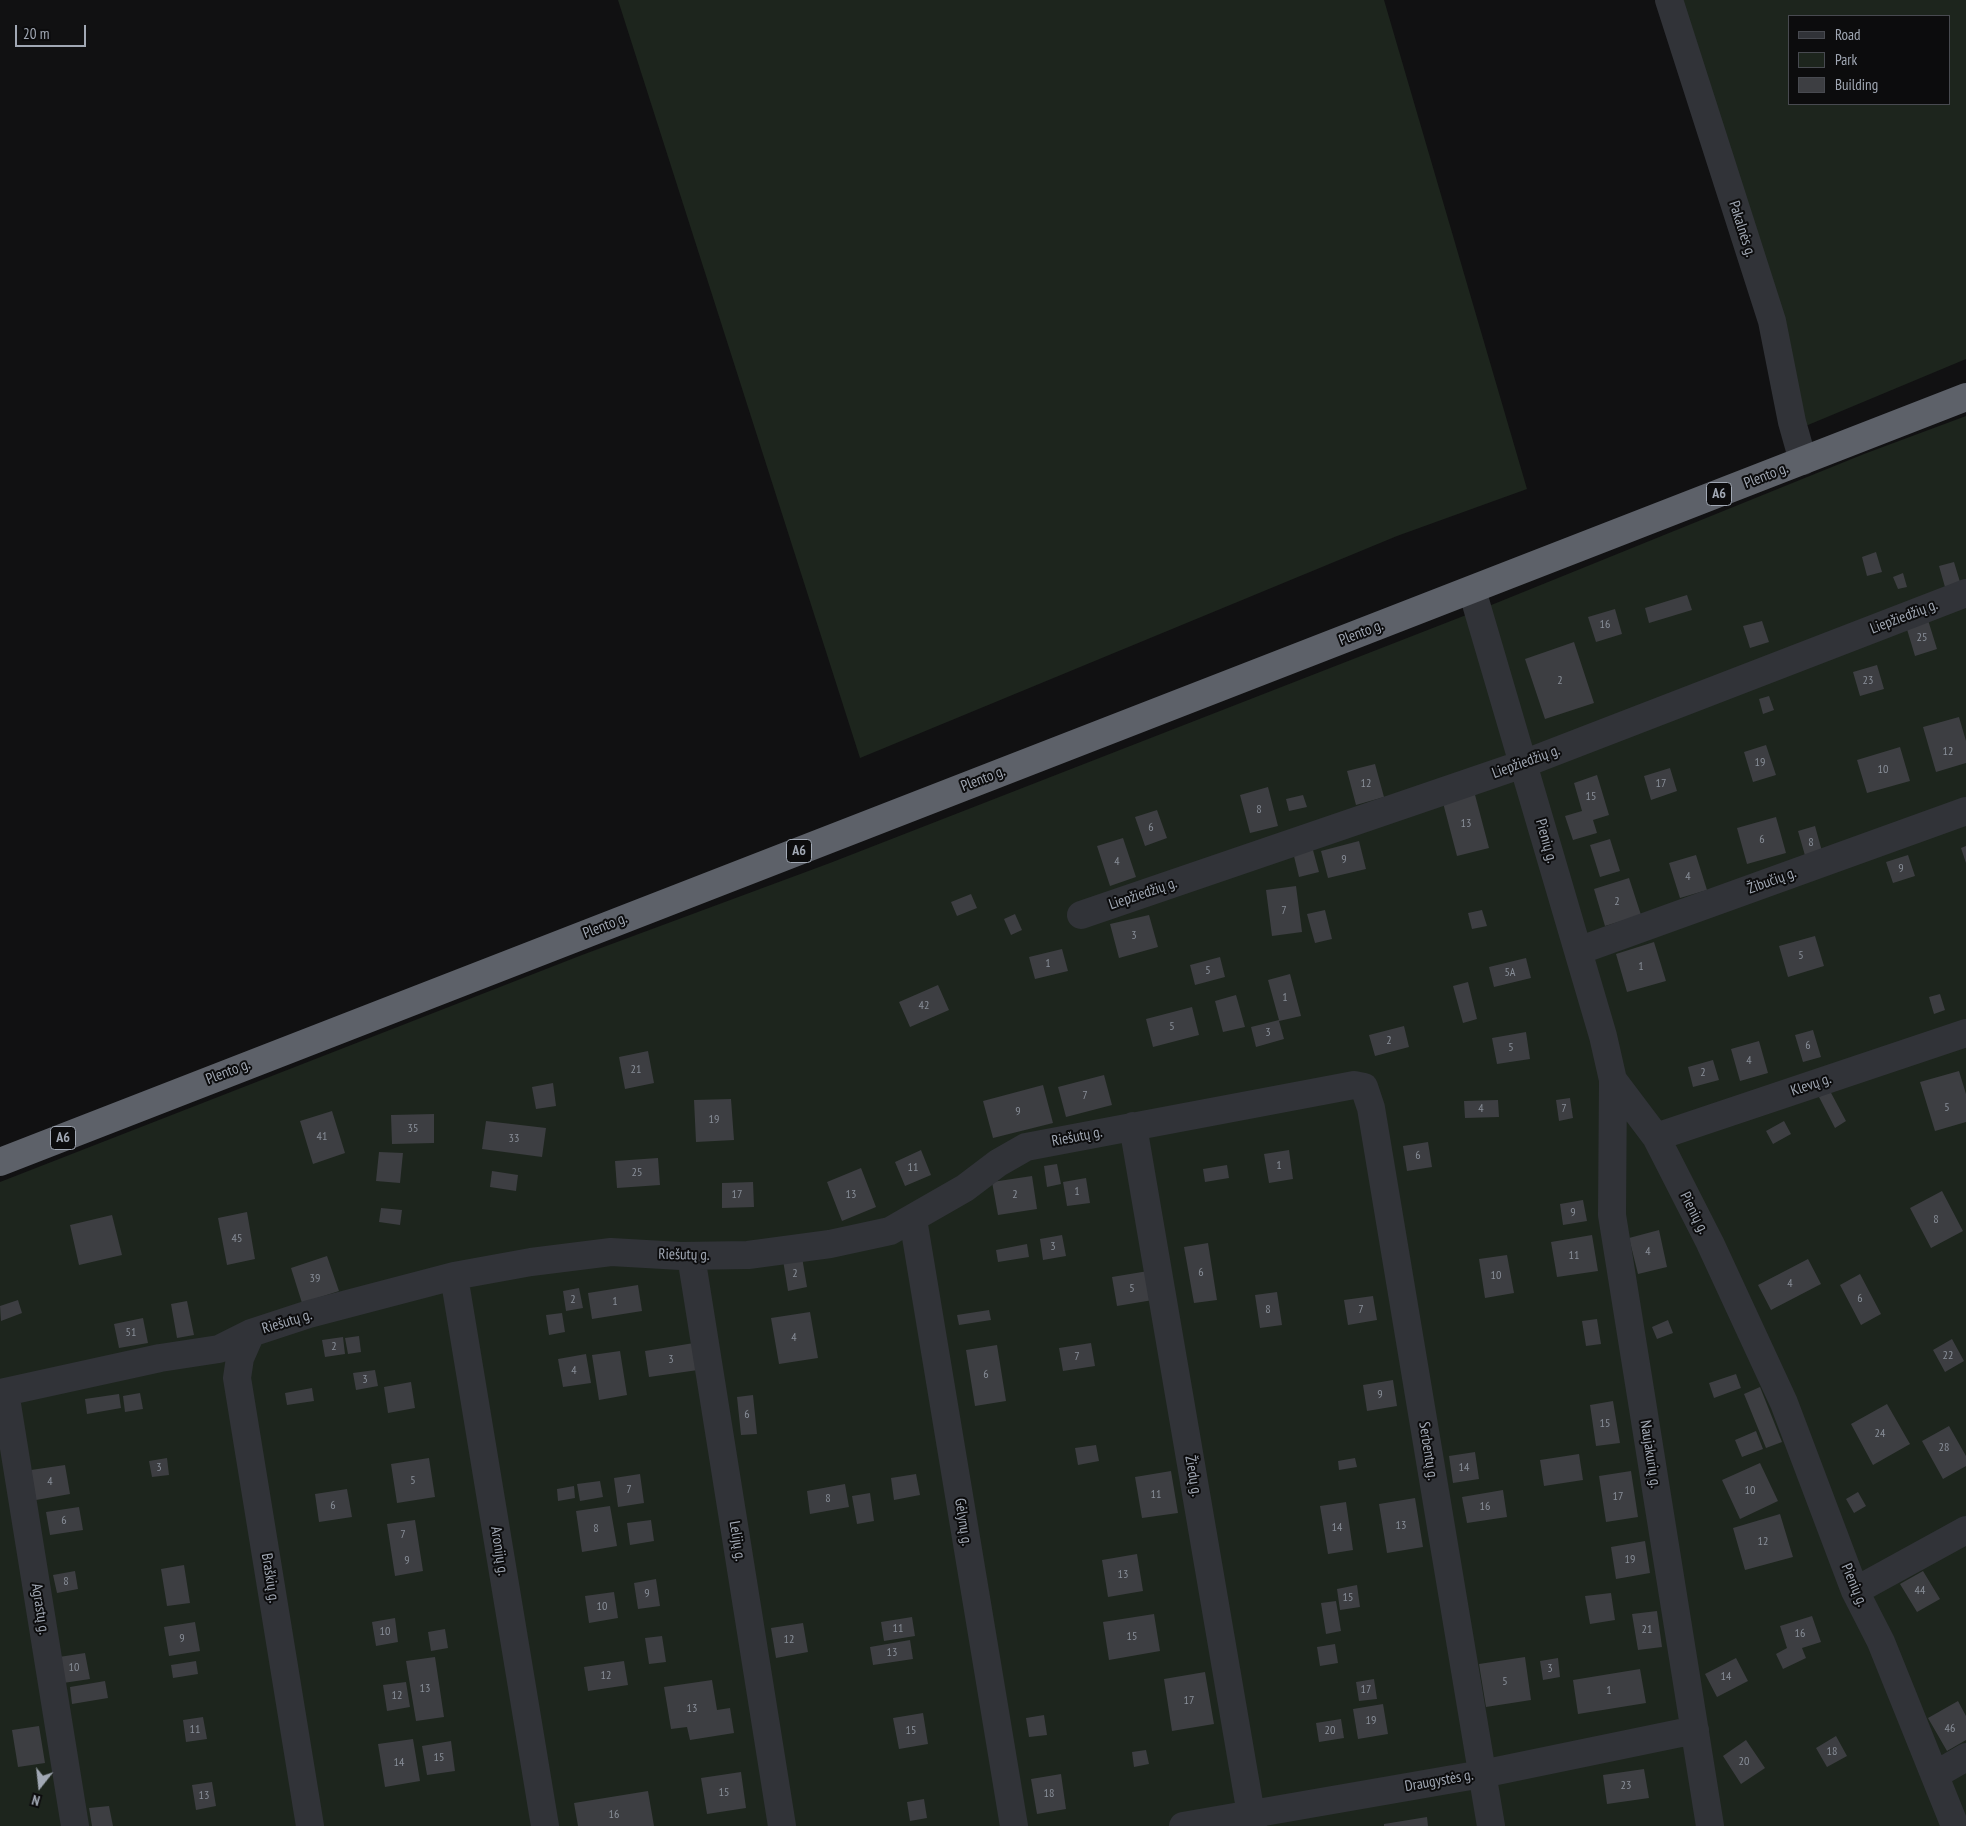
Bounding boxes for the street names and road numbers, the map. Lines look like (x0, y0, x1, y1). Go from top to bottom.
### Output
street label: Pakalnės g. (1725, 199, 1759, 259)
street label: Plento g. (1741, 459, 1791, 493)
road number: A6 (1706, 482, 1732, 506)
street label: Liepžiedžių g. (1868, 596, 1940, 638)
street label: Plento g. (1336, 616, 1386, 650)
street label: Liepžiedžių g. (1490, 741, 1562, 783)
street label: Plento g. (958, 762, 1008, 796)
street label: Pienių g. (1531, 817, 1561, 865)
road number: A6 (786, 839, 812, 862)
street label: Žibučių g. (1745, 864, 1799, 898)
street label: Liepžiedžių g. (1107, 874, 1179, 914)
street label: Plento g. (580, 909, 630, 943)
street label: Plento g. (203, 1055, 253, 1089)
street label: Klevų g. (1788, 1070, 1834, 1100)
street label: Riešutų g. (1050, 1123, 1104, 1151)
road number: A6 (50, 1126, 76, 1150)
street label: Pienių g. (1676, 1189, 1712, 1237)
street label: Riešutų g. (658, 1246, 710, 1264)
street label: Riešutų g. (260, 1306, 314, 1338)
street label: Naujakurių g. (1636, 1419, 1664, 1489)
street label: Serbentų g. (1414, 1420, 1442, 1482)
street label: Žiedų g. (1181, 1454, 1205, 1498)
street label: Gėlynų g. (950, 1497, 976, 1547)
street label: Lelijų g. (725, 1520, 749, 1562)
street label: Aronijų g. (486, 1525, 512, 1577)
street label: Braškių g. (257, 1552, 283, 1604)
street label: Pienių g. (1837, 1561, 1871, 1609)
street label: Agrastų g. (27, 1582, 53, 1636)
street label: Draugystės g. (1403, 1766, 1475, 1796)

